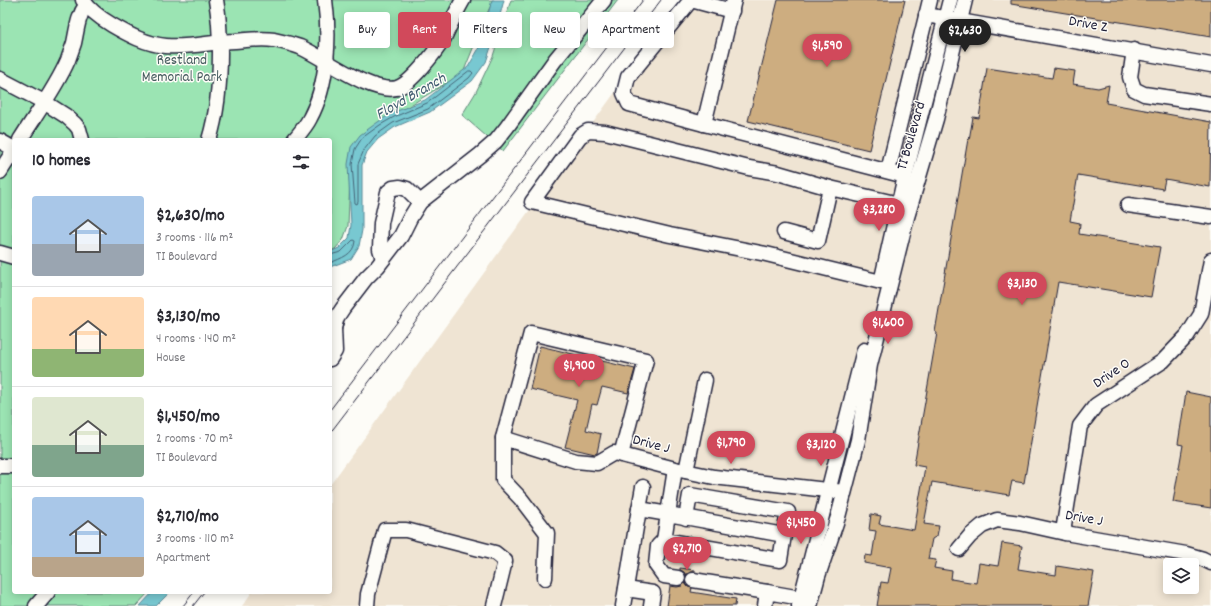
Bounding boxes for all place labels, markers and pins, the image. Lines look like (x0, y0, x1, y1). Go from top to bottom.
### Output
pin: $2,630 (932, 19, 998, 53)
pin: $1,590 (794, 34, 860, 68)
pin: $3,280 (846, 198, 912, 232)
pin: $3,130 (989, 272, 1055, 306)
pin: $1,600 (855, 311, 921, 345)
pin: $1,900 (546, 354, 612, 388)
pin: $1,790 (698, 431, 764, 465)
pin: $3,120 (788, 433, 854, 467)
pin: $1,450 (768, 511, 834, 545)
pin: $2,710 (654, 537, 720, 571)

